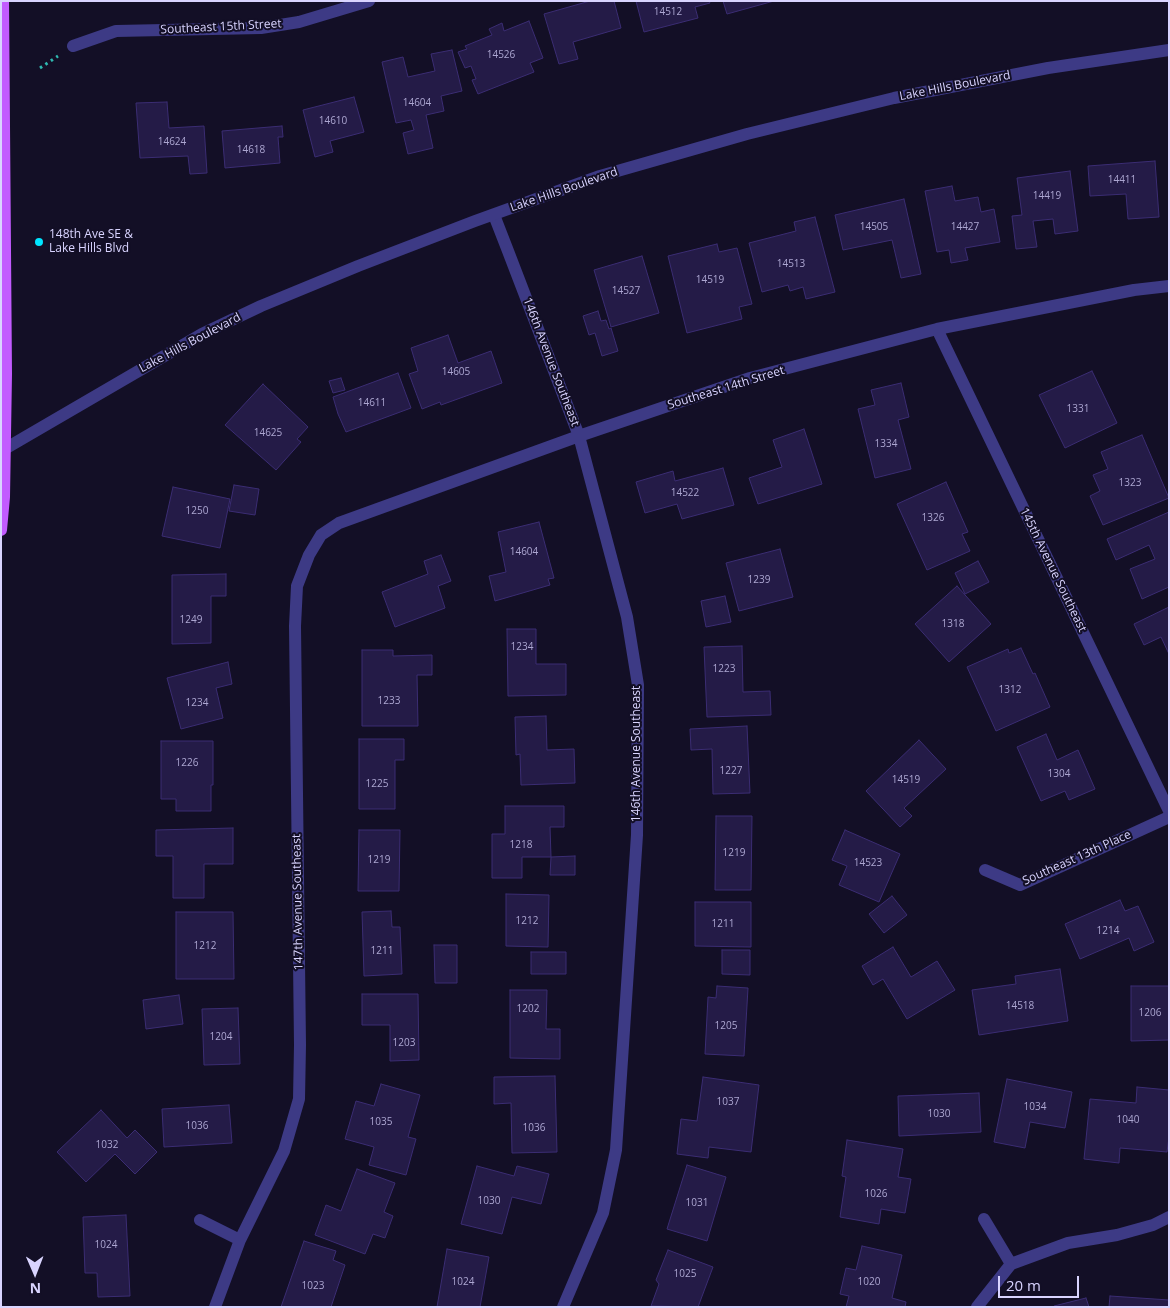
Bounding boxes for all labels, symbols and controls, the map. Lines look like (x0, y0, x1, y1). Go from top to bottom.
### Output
house number: 14512 (654, 6, 682, 18)
street label: Southeast 15th Street (160, 17, 282, 37)
house number: 14526 (487, 49, 515, 61)
street label: Lake Hills Boulevard (898, 68, 1012, 104)
house number: 14604 (403, 97, 431, 109)
house number: 14610 (319, 115, 347, 127)
house number: 14624 (158, 136, 186, 148)
house number: 14618 (237, 144, 265, 156)
street label: Lake Hills Boulevard (508, 165, 620, 215)
house number: 14411 (1108, 174, 1136, 186)
house number: 14419 (1033, 190, 1061, 202)
house number: 14505 (860, 221, 888, 233)
house number: 14427 (951, 221, 979, 233)
place label: 148th Ave SE & Lake Hills Blvd (49, 228, 133, 256)
marker: 148th Ave SE & Lake Hills Blvd (33, 236, 45, 248)
house number: 14513 (777, 258, 805, 270)
house number: 14519 (696, 274, 724, 286)
house number: 14527 (612, 285, 640, 297)
street label: 146th Avenue Southeast (520, 296, 582, 428)
street label: Lake Hills Boulevard (137, 310, 243, 376)
street label: Southeast 14th Street (666, 363, 786, 413)
house number: 14605 (442, 366, 470, 378)
house number: 14611 (358, 397, 386, 409)
house number: 1331 (1067, 403, 1089, 415)
house number: 14625 (254, 427, 282, 439)
house number: 1334 (875, 438, 897, 450)
house number: 1323 (1119, 477, 1141, 489)
house number: 14522 (671, 487, 699, 499)
house number: 1250 (186, 505, 208, 517)
street label: 145th Avenue Southeast (1017, 506, 1089, 634)
house number: 1326 (922, 512, 944, 524)
house number: 14604 (510, 546, 538, 558)
house number: 1239 (748, 574, 770, 586)
house number: 1249 (180, 614, 202, 626)
house number: 1318 (942, 618, 964, 630)
house number: 1234 (511, 641, 533, 653)
house number: 1223 (713, 663, 735, 675)
house number: 1312 (999, 684, 1021, 696)
street label: 146th Avenue Southeast (630, 686, 644, 822)
house number: 1233 (378, 695, 400, 707)
house number: 1234 (186, 697, 208, 709)
house number: 1226 (176, 757, 198, 769)
house number: 1227 (720, 765, 742, 777)
house number: 1304 (1048, 768, 1070, 780)
house number: 14519 (892, 774, 920, 786)
house number: 1225 (366, 778, 388, 790)
street label: Southeast 13th Place (1021, 828, 1133, 888)
street label: 147th Avenue Southeast (290, 834, 306, 970)
house number: 1218 (510, 839, 532, 851)
house number: 1219 (723, 847, 745, 859)
house number: 1219 (368, 854, 390, 866)
house number: 14523 (854, 857, 882, 869)
house number: 1212 (516, 915, 538, 927)
house number: 1211 (712, 918, 734, 930)
house number: 1214 (1097, 925, 1119, 937)
house number: 1212 (194, 940, 216, 952)
house number: 1211 (371, 945, 393, 957)
house number: 14518 (1006, 1000, 1034, 1012)
house number: 1202 (517, 1003, 539, 1015)
house number: 1206 (1139, 1007, 1161, 1019)
house number: 1205 (715, 1020, 737, 1032)
house number: 1204 (210, 1031, 232, 1043)
house number: 1203 (393, 1037, 415, 1049)
house number: 1037 (717, 1096, 739, 1108)
house number: 1034 (1024, 1101, 1046, 1113)
house number: 1030 (928, 1108, 950, 1120)
house number: 1040 (1117, 1114, 1139, 1126)
house number: 1035 (370, 1116, 392, 1128)
house number: 1036 (186, 1120, 208, 1132)
house number: 1036 (523, 1122, 545, 1134)
house number: 1032 (96, 1139, 118, 1151)
house number: 1026 (865, 1188, 887, 1200)
house number: 1030 (478, 1195, 500, 1207)
house number: 1031 (686, 1197, 708, 1209)
house number: 1024 (95, 1239, 117, 1251)
north arrow (10, 1248, 60, 1298)
scale bar (1000, 1266, 1081, 1298)
house number: 1025 (674, 1268, 696, 1280)
text: 20 m (1006, 1275, 1041, 1295)
house number: 1024 (452, 1276, 474, 1288)
house number: 1020 (858, 1276, 880, 1288)
text: N (29, 1279, 41, 1298)
house number: 1023 (302, 1280, 324, 1292)

